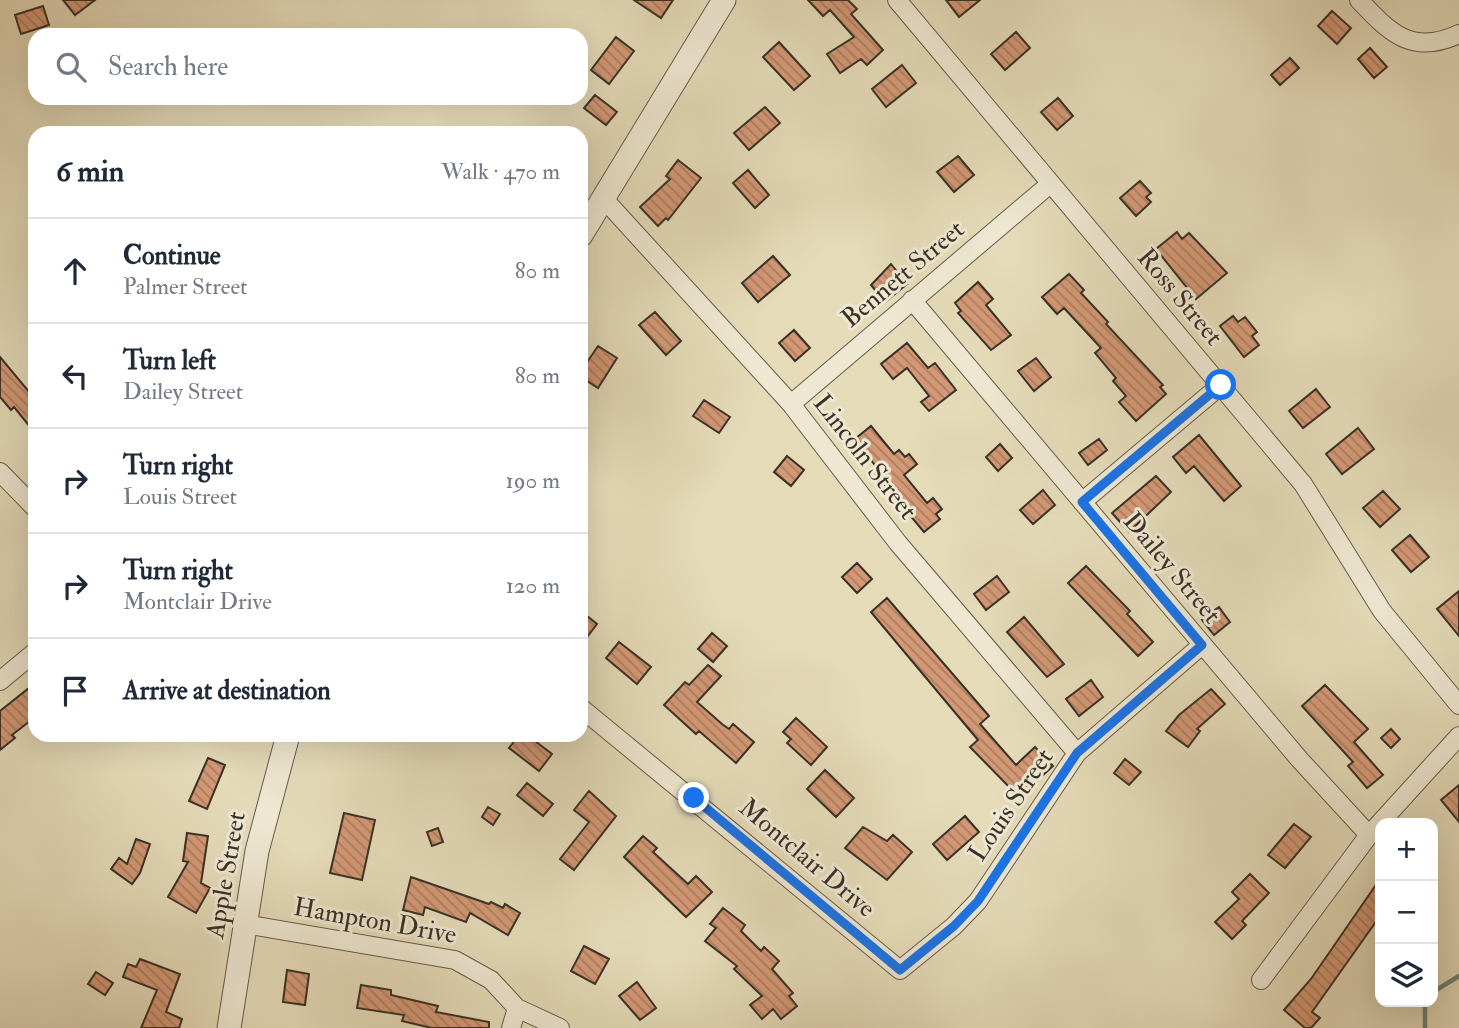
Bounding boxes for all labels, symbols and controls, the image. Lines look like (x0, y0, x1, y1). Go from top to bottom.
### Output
search box (28, 28, 588, 105)
icon: search (52, 48, 90, 86)
text: Search here (108, 51, 228, 83)
text: 6 min (56, 153, 124, 190)
text: Walk · 470 m (441, 157, 560, 186)
street label: Bennett Street (835, 213, 971, 335)
text: Continue (123, 240, 221, 272)
street label: Ross Street (1130, 242, 1230, 352)
icon: ahead (56, 252, 94, 290)
text: 80 m (515, 256, 560, 285)
text: Palmer Street (123, 272, 247, 301)
text: Turn left (123, 345, 216, 377)
icon: left (56, 357, 94, 395)
text: 80 m (515, 361, 560, 390)
route start (1205, 369, 1236, 400)
text: Dailey Street (123, 377, 243, 406)
street label: Lincoln Street (806, 388, 924, 526)
text: Turn right (123, 450, 233, 482)
icon: right (56, 462, 94, 500)
text: 190 m (506, 466, 560, 495)
text: Louis Street (123, 482, 237, 511)
street label: Dailey Street (1116, 506, 1228, 630)
text: Turn right (123, 555, 233, 587)
icon: right (56, 567, 94, 605)
text: 120 m (506, 571, 560, 600)
text: Montclair Drive (123, 587, 272, 616)
icon: arrive (56, 672, 94, 710)
text: Arrive at destination (123, 675, 331, 707)
street label: Louis Street (962, 743, 1060, 867)
route end (678, 782, 709, 813)
street label: Montclair Drive (732, 792, 882, 924)
street label: Apple Street (199, 809, 254, 942)
map controls (1375, 818, 1438, 1007)
button: + (1375, 818, 1438, 881)
button: − (1375, 881, 1438, 944)
street label: Hampton Drive (291, 891, 459, 952)
button: layers (1375, 944, 1438, 1007)

